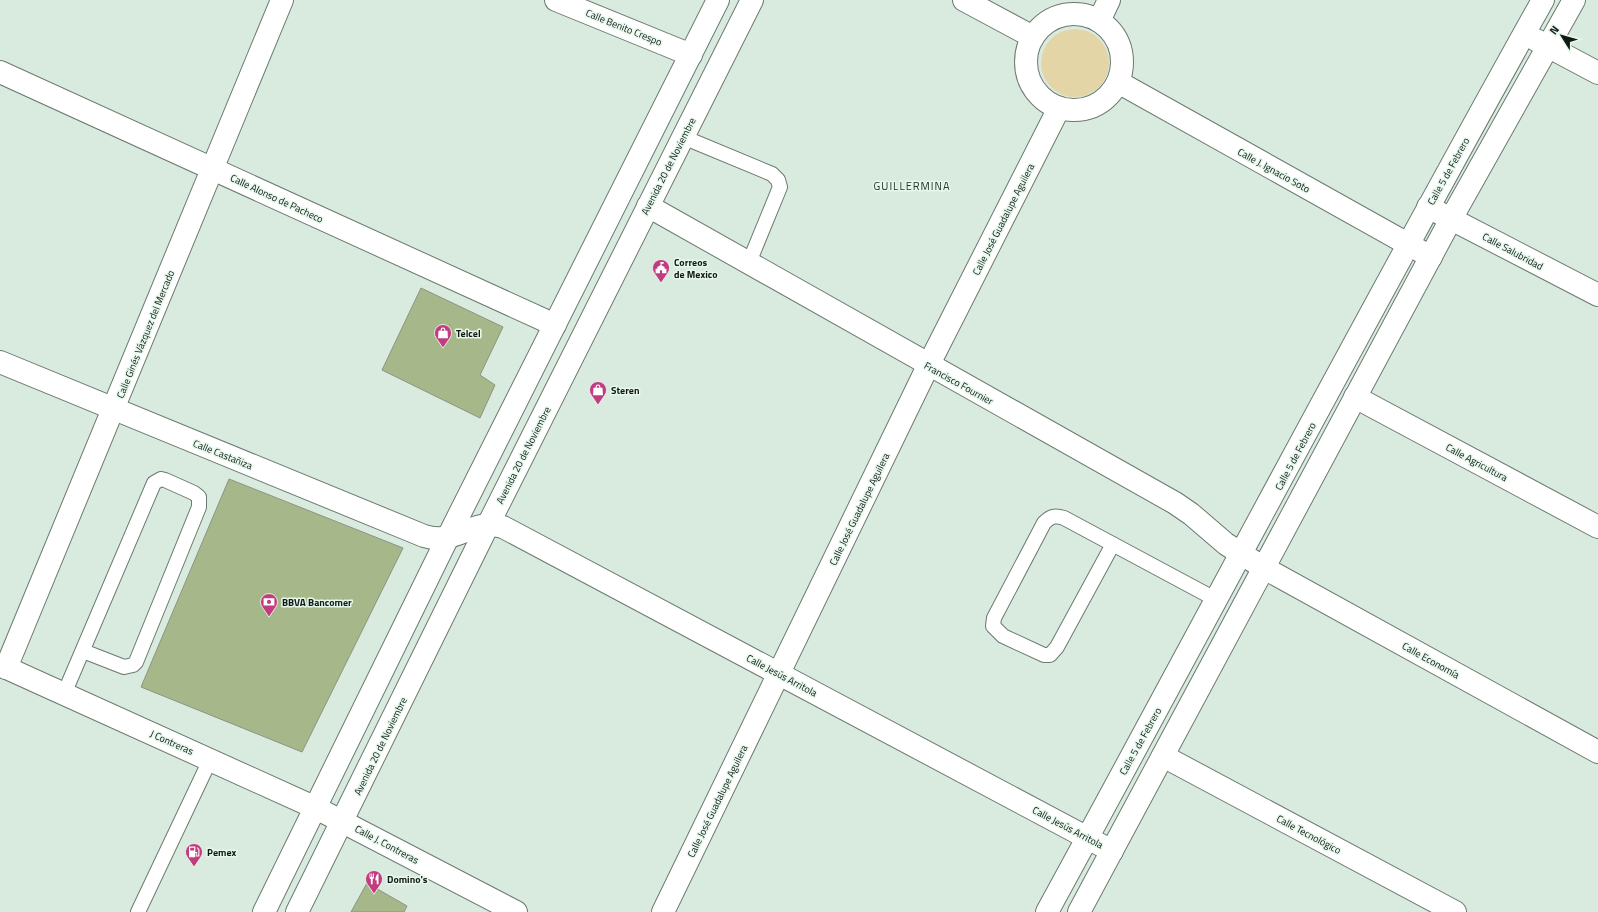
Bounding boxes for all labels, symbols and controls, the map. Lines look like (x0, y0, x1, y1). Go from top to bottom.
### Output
street label: Calle Benito Crespo (583, 5, 664, 50)
north arrow (1542, 16, 1582, 56)
text: N (1545, 22, 1563, 38)
street label: Avenida 20 de Noviembre (637, 115, 700, 218)
street label: Calle 5 de Febrero (1424, 135, 1473, 208)
street label: Calle J. Ignacio Soto (1235, 144, 1313, 197)
street label: Calle José Guadalupe Aguilera (969, 161, 1038, 278)
street label: Calle Alonso de Pacheco (228, 170, 326, 227)
district label: GUILLERMINA (874, 178, 950, 194)
street label: Calle Salubridad (1480, 229, 1546, 274)
place label: Correos de Mexico (674, 255, 717, 282)
public building icon: Correos de Mexico (651, 258, 671, 283)
street label: Calle Ginés Vázquez del Mercado (113, 268, 178, 400)
shop icon: Telcel (433, 323, 453, 348)
place label: Telcel (456, 326, 481, 341)
street label: Francisco Fournier (921, 358, 997, 409)
shop icon: Steren (588, 380, 608, 405)
place label: Steren (611, 383, 639, 398)
street label: Avenida 20 de Noviembre (492, 404, 555, 507)
street label: Calle 5 de Febrero (1271, 420, 1320, 493)
street label: Calle Castañiza (191, 436, 255, 473)
street label: Calle Agricultura (1443, 440, 1510, 485)
street label: Calle José Guadalupe Aguilera (826, 450, 893, 568)
bank icon: BBVA Bancomer (259, 592, 279, 617)
place label: BBVA Bancomer (282, 595, 352, 610)
street label: Calle Economía (1399, 638, 1462, 682)
street label: Calle Jesús Arritola (744, 650, 820, 700)
street label: Avenida 20 de Noviembre (350, 695, 411, 798)
street label: Calle 5 de Febrero (1116, 705, 1165, 778)
street label: J Contreras (148, 726, 196, 759)
street label: Calle José Guadalupe Aguilera (684, 742, 751, 860)
street label: Calle Jesús Arritola (1030, 802, 1106, 852)
street label: Calle Tecnológico (1274, 811, 1344, 858)
street label: Calle J. Contreras (352, 821, 422, 868)
fuel station icon: Pemex (184, 842, 204, 867)
place label: Pemex (207, 845, 236, 860)
restaurant icon: Domino's (364, 869, 384, 894)
place label: Domino's (387, 872, 428, 887)

